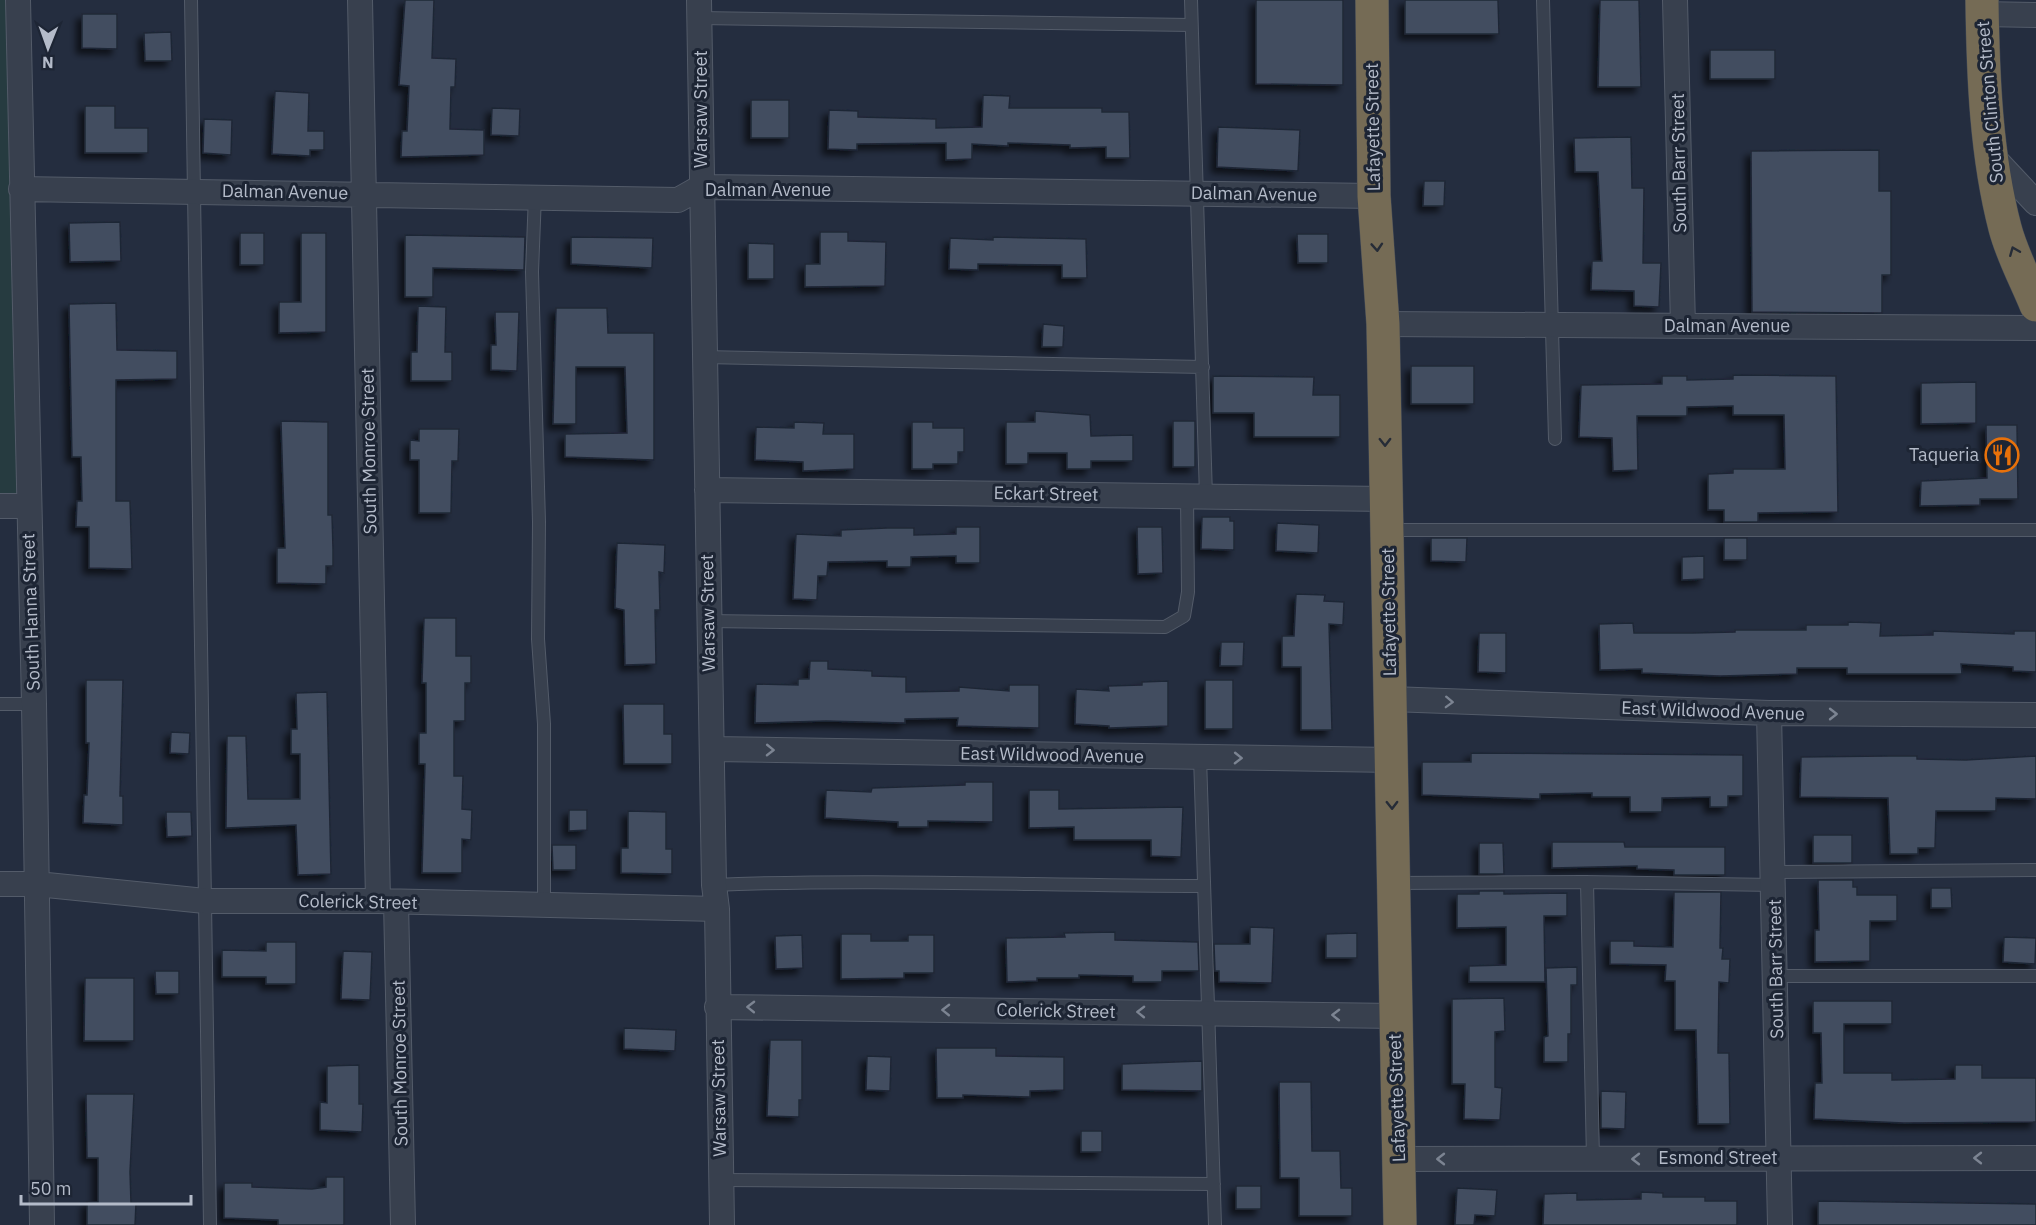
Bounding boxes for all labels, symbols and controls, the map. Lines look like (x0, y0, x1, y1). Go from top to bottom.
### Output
north arrow (18, 18, 78, 78)
street label: South Clinton Street (1971, 20, 2008, 184)
street label: Warsaw Street (689, 50, 712, 168)
text: N (42, 53, 54, 73)
street label: Lafayette Street (1360, 62, 1385, 192)
street label: South Barr Street (1666, 93, 1691, 233)
street label: Dalman Avenue (705, 178, 831, 201)
street label: Dalman Avenue (222, 179, 349, 204)
street label: Dalman Avenue (1191, 181, 1318, 206)
one-way arrow (1371, 243, 1384, 252)
one-way arrow (2009, 246, 2021, 257)
street label: Dalman Avenue (1664, 314, 1790, 337)
street label: South Monroe Street (356, 368, 381, 534)
restaurant icon: Taqueria (1984, 437, 2020, 473)
one-way arrow (1379, 438, 1391, 447)
place label: Taqueria (1909, 443, 1979, 466)
street label: Eckart Street (993, 481, 1099, 506)
street label: South Hanna Street (16, 533, 45, 691)
street label: Lafayette Street (1376, 547, 1401, 677)
street label: Warsaw Street (695, 554, 720, 672)
one-way arrow (1445, 695, 1454, 708)
street label: East Wildwood Avenue (1621, 696, 1805, 725)
one-way arrow (1828, 708, 1837, 720)
street label: East Wildwood Avenue (960, 741, 1144, 768)
one-way arrow (766, 744, 775, 756)
one-way arrow (1233, 751, 1242, 764)
one-way arrow (1386, 801, 1399, 810)
street label: Colerick Street (298, 889, 418, 914)
street label: South Barr Street (1763, 899, 1788, 1039)
street label: South Monroe Street (387, 980, 412, 1146)
street label: Colerick Street (996, 998, 1116, 1023)
one-way arrow (747, 1001, 756, 1013)
one-way arrow (942, 1003, 951, 1016)
one-way arrow (1137, 1006, 1146, 1018)
one-way arrow (1332, 1009, 1341, 1021)
street label: Lafayette Street (1383, 1033, 1410, 1163)
street label: Warsaw Street (706, 1039, 731, 1157)
street label: Esmond Street (1658, 1146, 1778, 1169)
one-way arrow (1973, 1152, 1982, 1164)
one-way arrow (1436, 1153, 1445, 1165)
one-way arrow (1631, 1153, 1640, 1165)
scale bar (21, 1168, 190, 1206)
text: 50 m (30, 1177, 72, 1200)

